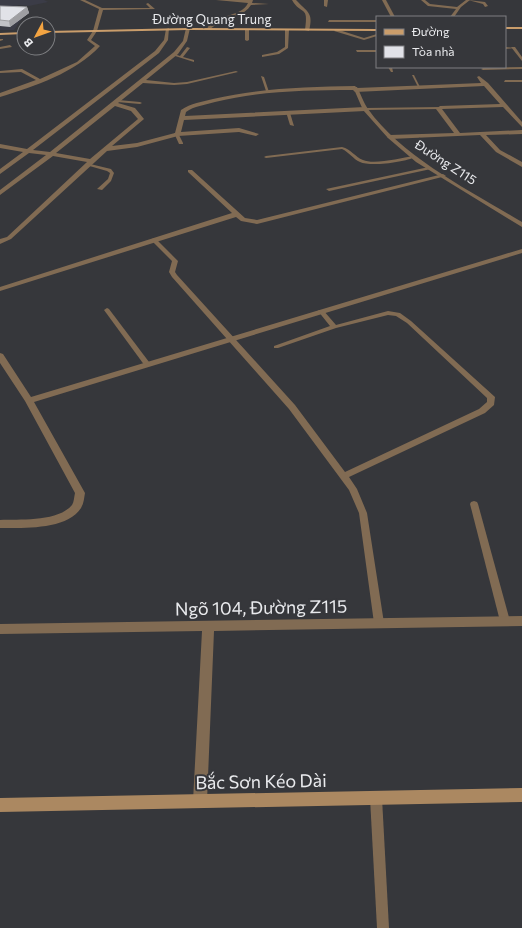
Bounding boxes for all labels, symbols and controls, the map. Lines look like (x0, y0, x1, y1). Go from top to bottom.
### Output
street label: Đường Quang Trung (152, 11, 271, 27)
north arrow (16, 16, 56, 56)
legend (376, 16, 506, 68)
text: Đường (411, 24, 450, 38)
text: B (21, 36, 35, 50)
text: Tòa nhà (412, 44, 454, 58)
street label: Đường Z115 (411, 136, 480, 188)
street label: Ngõ 104, Đường Z115 (175, 594, 347, 620)
street label: Bắc Sơn Kéo Dài (195, 769, 327, 793)

